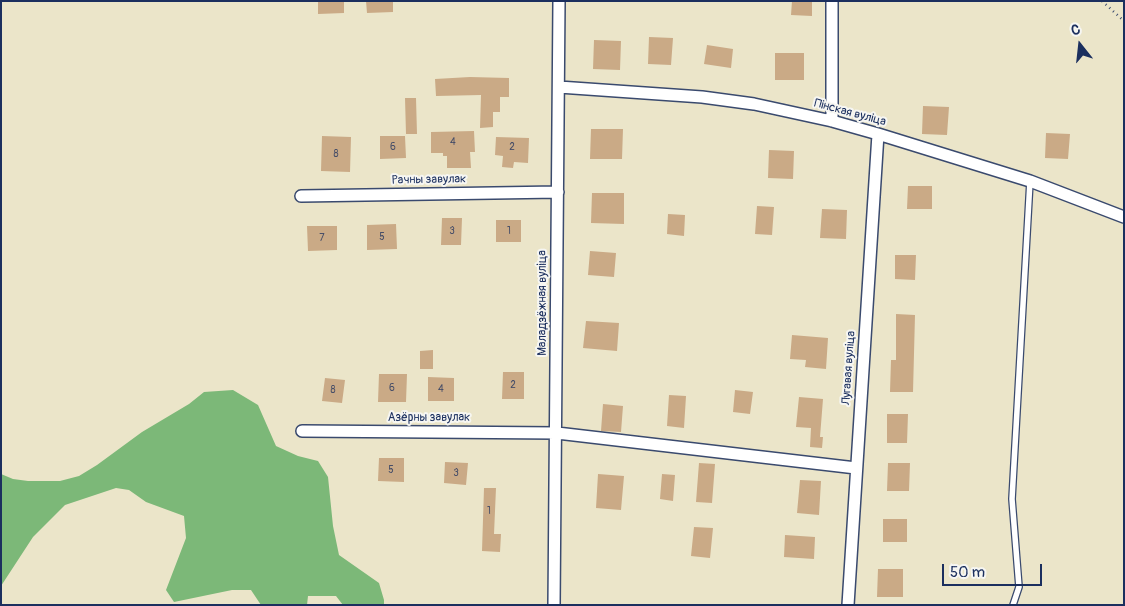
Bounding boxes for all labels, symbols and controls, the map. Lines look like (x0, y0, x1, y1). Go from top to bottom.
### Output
north arrow (1055, 20, 1105, 70)
text: С (1069, 21, 1082, 39)
street label: Пінская вуліца (812, 96, 888, 130)
house number: 4 (450, 136, 456, 148)
house number: 6 (390, 141, 396, 153)
house number: 2 (509, 141, 515, 153)
house number: 8 (333, 148, 339, 160)
street label: Рачны завулак (392, 172, 466, 188)
house number: 3 (449, 225, 455, 237)
house number: 1 (507, 225, 511, 237)
house number: 5 (379, 231, 385, 243)
house number: 7 (319, 232, 325, 244)
street label: Маладзёжная вуліца (536, 250, 550, 356)
street label: Лугавая вуліца (839, 330, 859, 406)
house number: 2 (510, 379, 516, 391)
house number: 6 (389, 382, 395, 394)
house number: 4 (438, 383, 444, 395)
house number: 8 (330, 384, 336, 396)
street label: Азёрны завулак (388, 411, 470, 425)
house number: 5 (388, 464, 394, 476)
house number: 3 (453, 467, 459, 479)
house number: 1 (487, 505, 491, 517)
scale bar (945, 554, 1045, 586)
text: 50 m (950, 563, 985, 582)

